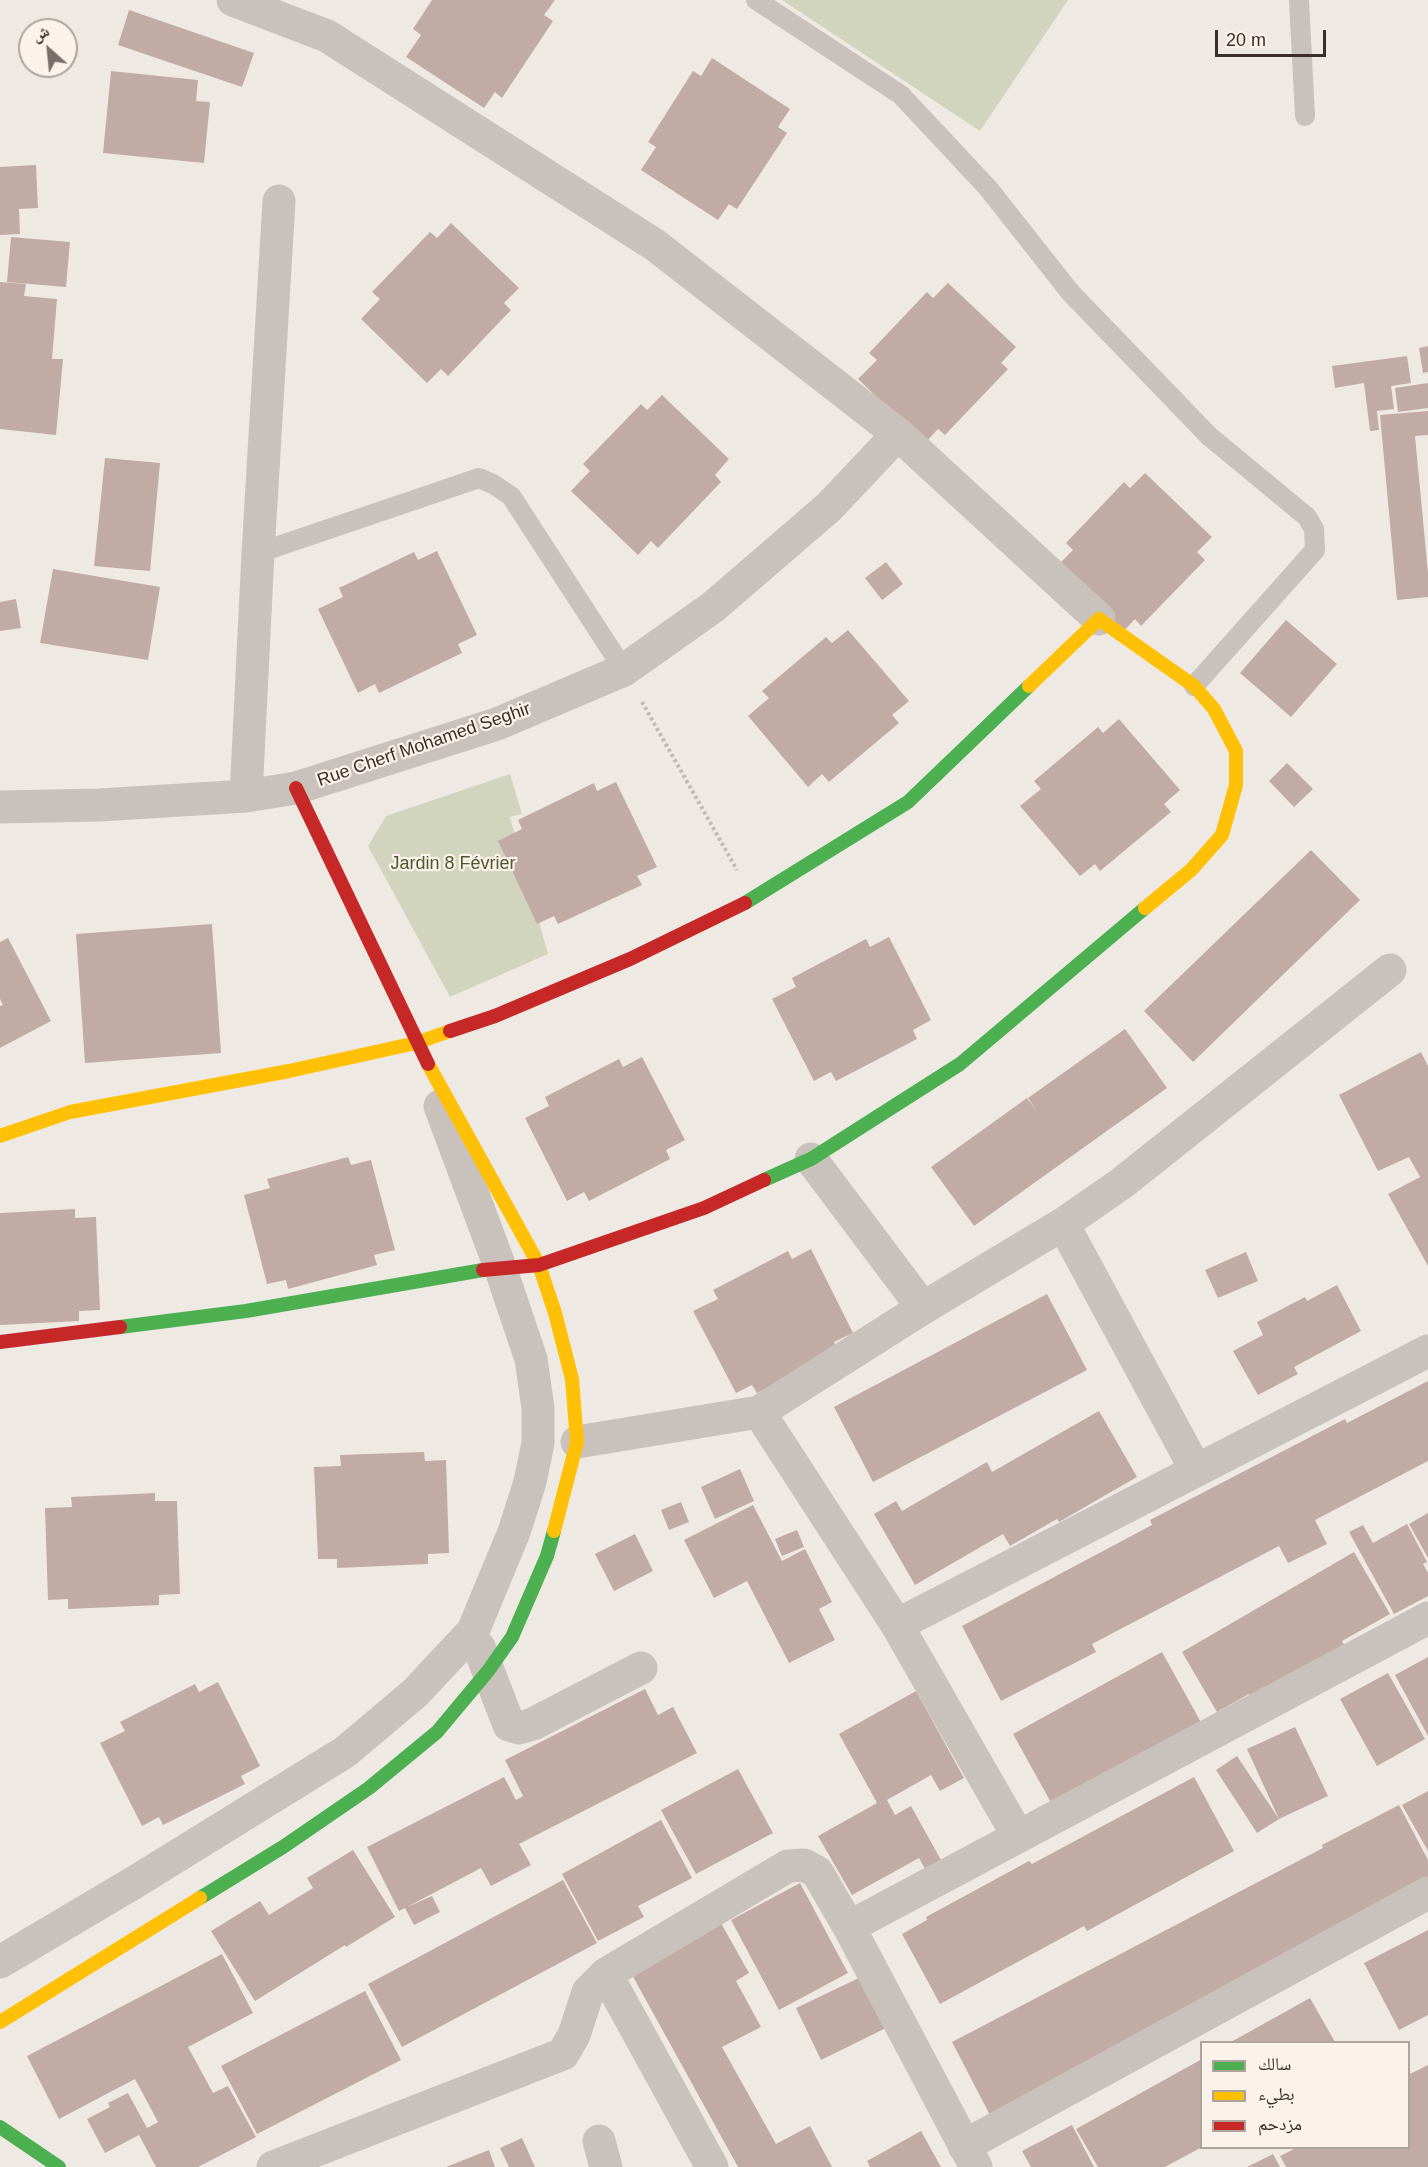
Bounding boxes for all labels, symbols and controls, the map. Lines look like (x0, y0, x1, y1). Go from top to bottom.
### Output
north arrow (18, 18, 78, 78)
scale bar (1218, 18, 1329, 56)
text: ش (29, 22, 52, 45)
text: 20 m (1226, 30, 1266, 50)
street label: Rue Cherf Mohamed Seghir (315, 698, 533, 792)
park label: Jardin 8 Février (390, 853, 516, 875)
legend (1200, 2041, 1410, 2149)
text: سالك (1258, 2054, 1291, 2074)
text: بطيء (1258, 2084, 1295, 2104)
text: مزدحم (1258, 2114, 1302, 2134)

